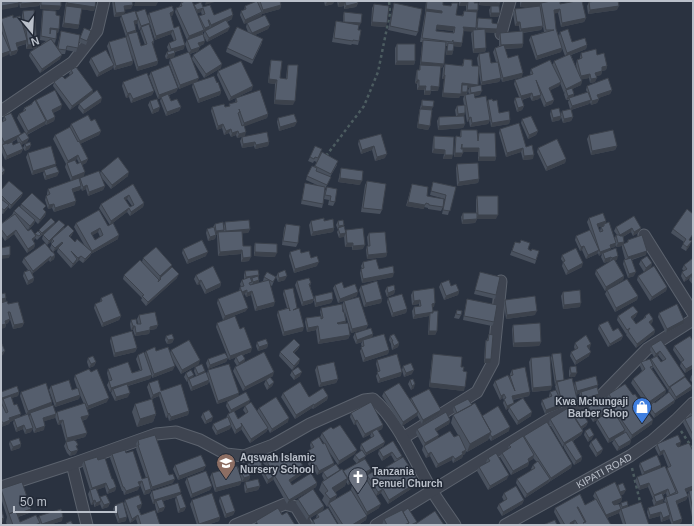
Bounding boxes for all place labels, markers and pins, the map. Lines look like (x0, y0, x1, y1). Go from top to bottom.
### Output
place label: Kwa Mchungaji Barber Shop (555, 396, 628, 419)
shop icon: Kwa Mchungaji Barber Shop (631, 396, 653, 424)
school or university icon: Aqswah Islamic Nursery School (215, 452, 237, 480)
place label: Aqswah Islamic Nursery School (240, 452, 315, 475)
church icon: Tanzania Penuel Church (347, 466, 369, 494)
place label: Tanzania Penuel Church (372, 466, 443, 489)

